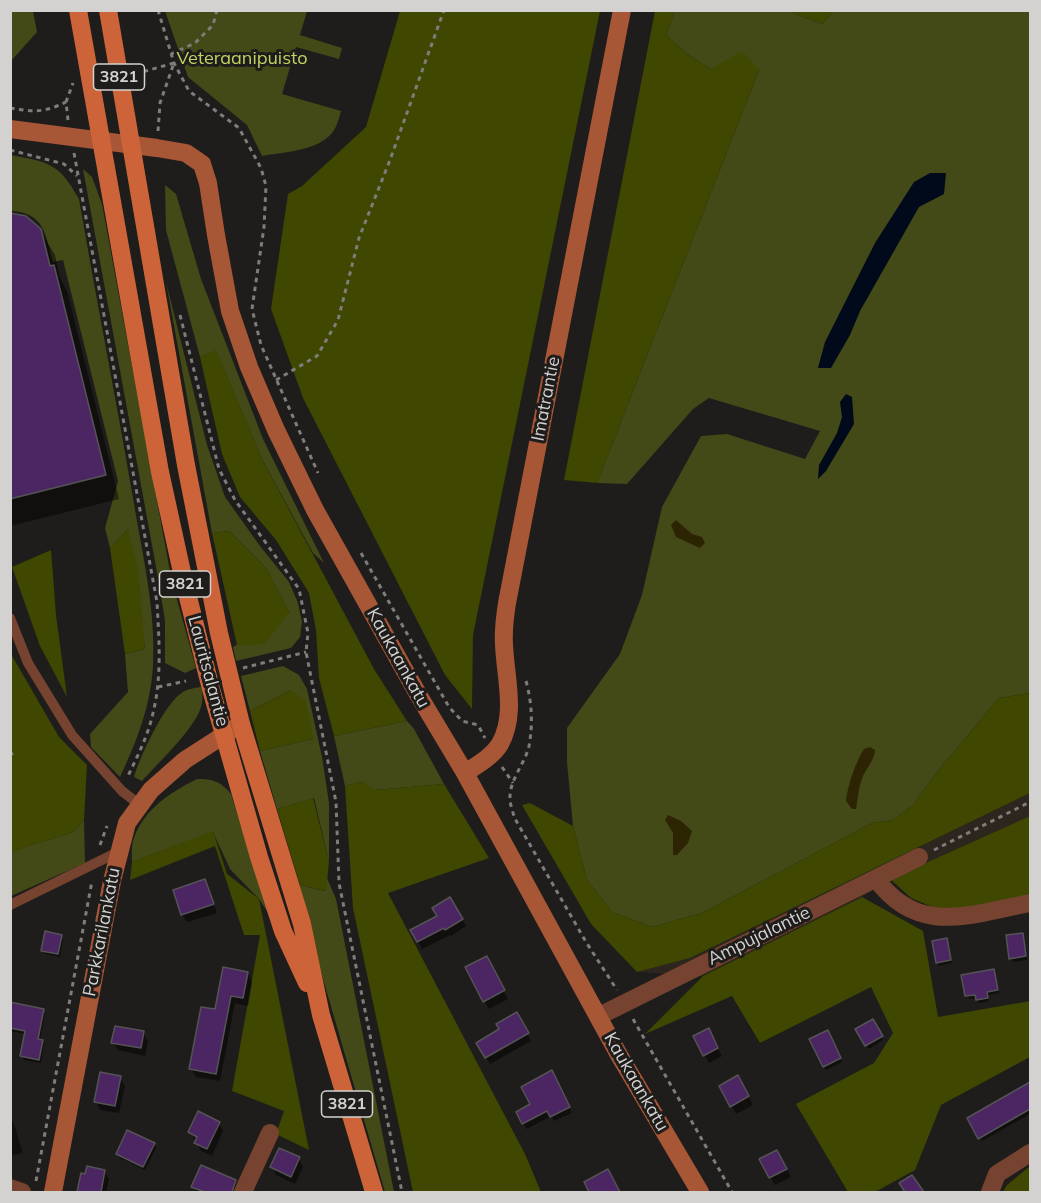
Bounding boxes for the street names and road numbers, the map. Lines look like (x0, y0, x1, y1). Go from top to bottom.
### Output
road number: 3821 (94, 64, 144, 90)
street label: Imatrantie (527, 355, 565, 443)
road number: 3821 (160, 571, 210, 597)
street label: Kaukaankatu (362, 604, 434, 712)
street label: Lauritsalantie (183, 613, 233, 729)
street label: Parkkarilankatu (79, 866, 125, 998)
street label: Ampujalantie (704, 902, 814, 970)
street label: Kaukaankatu (599, 1029, 673, 1135)
road number: 3821 (322, 1091, 372, 1117)

